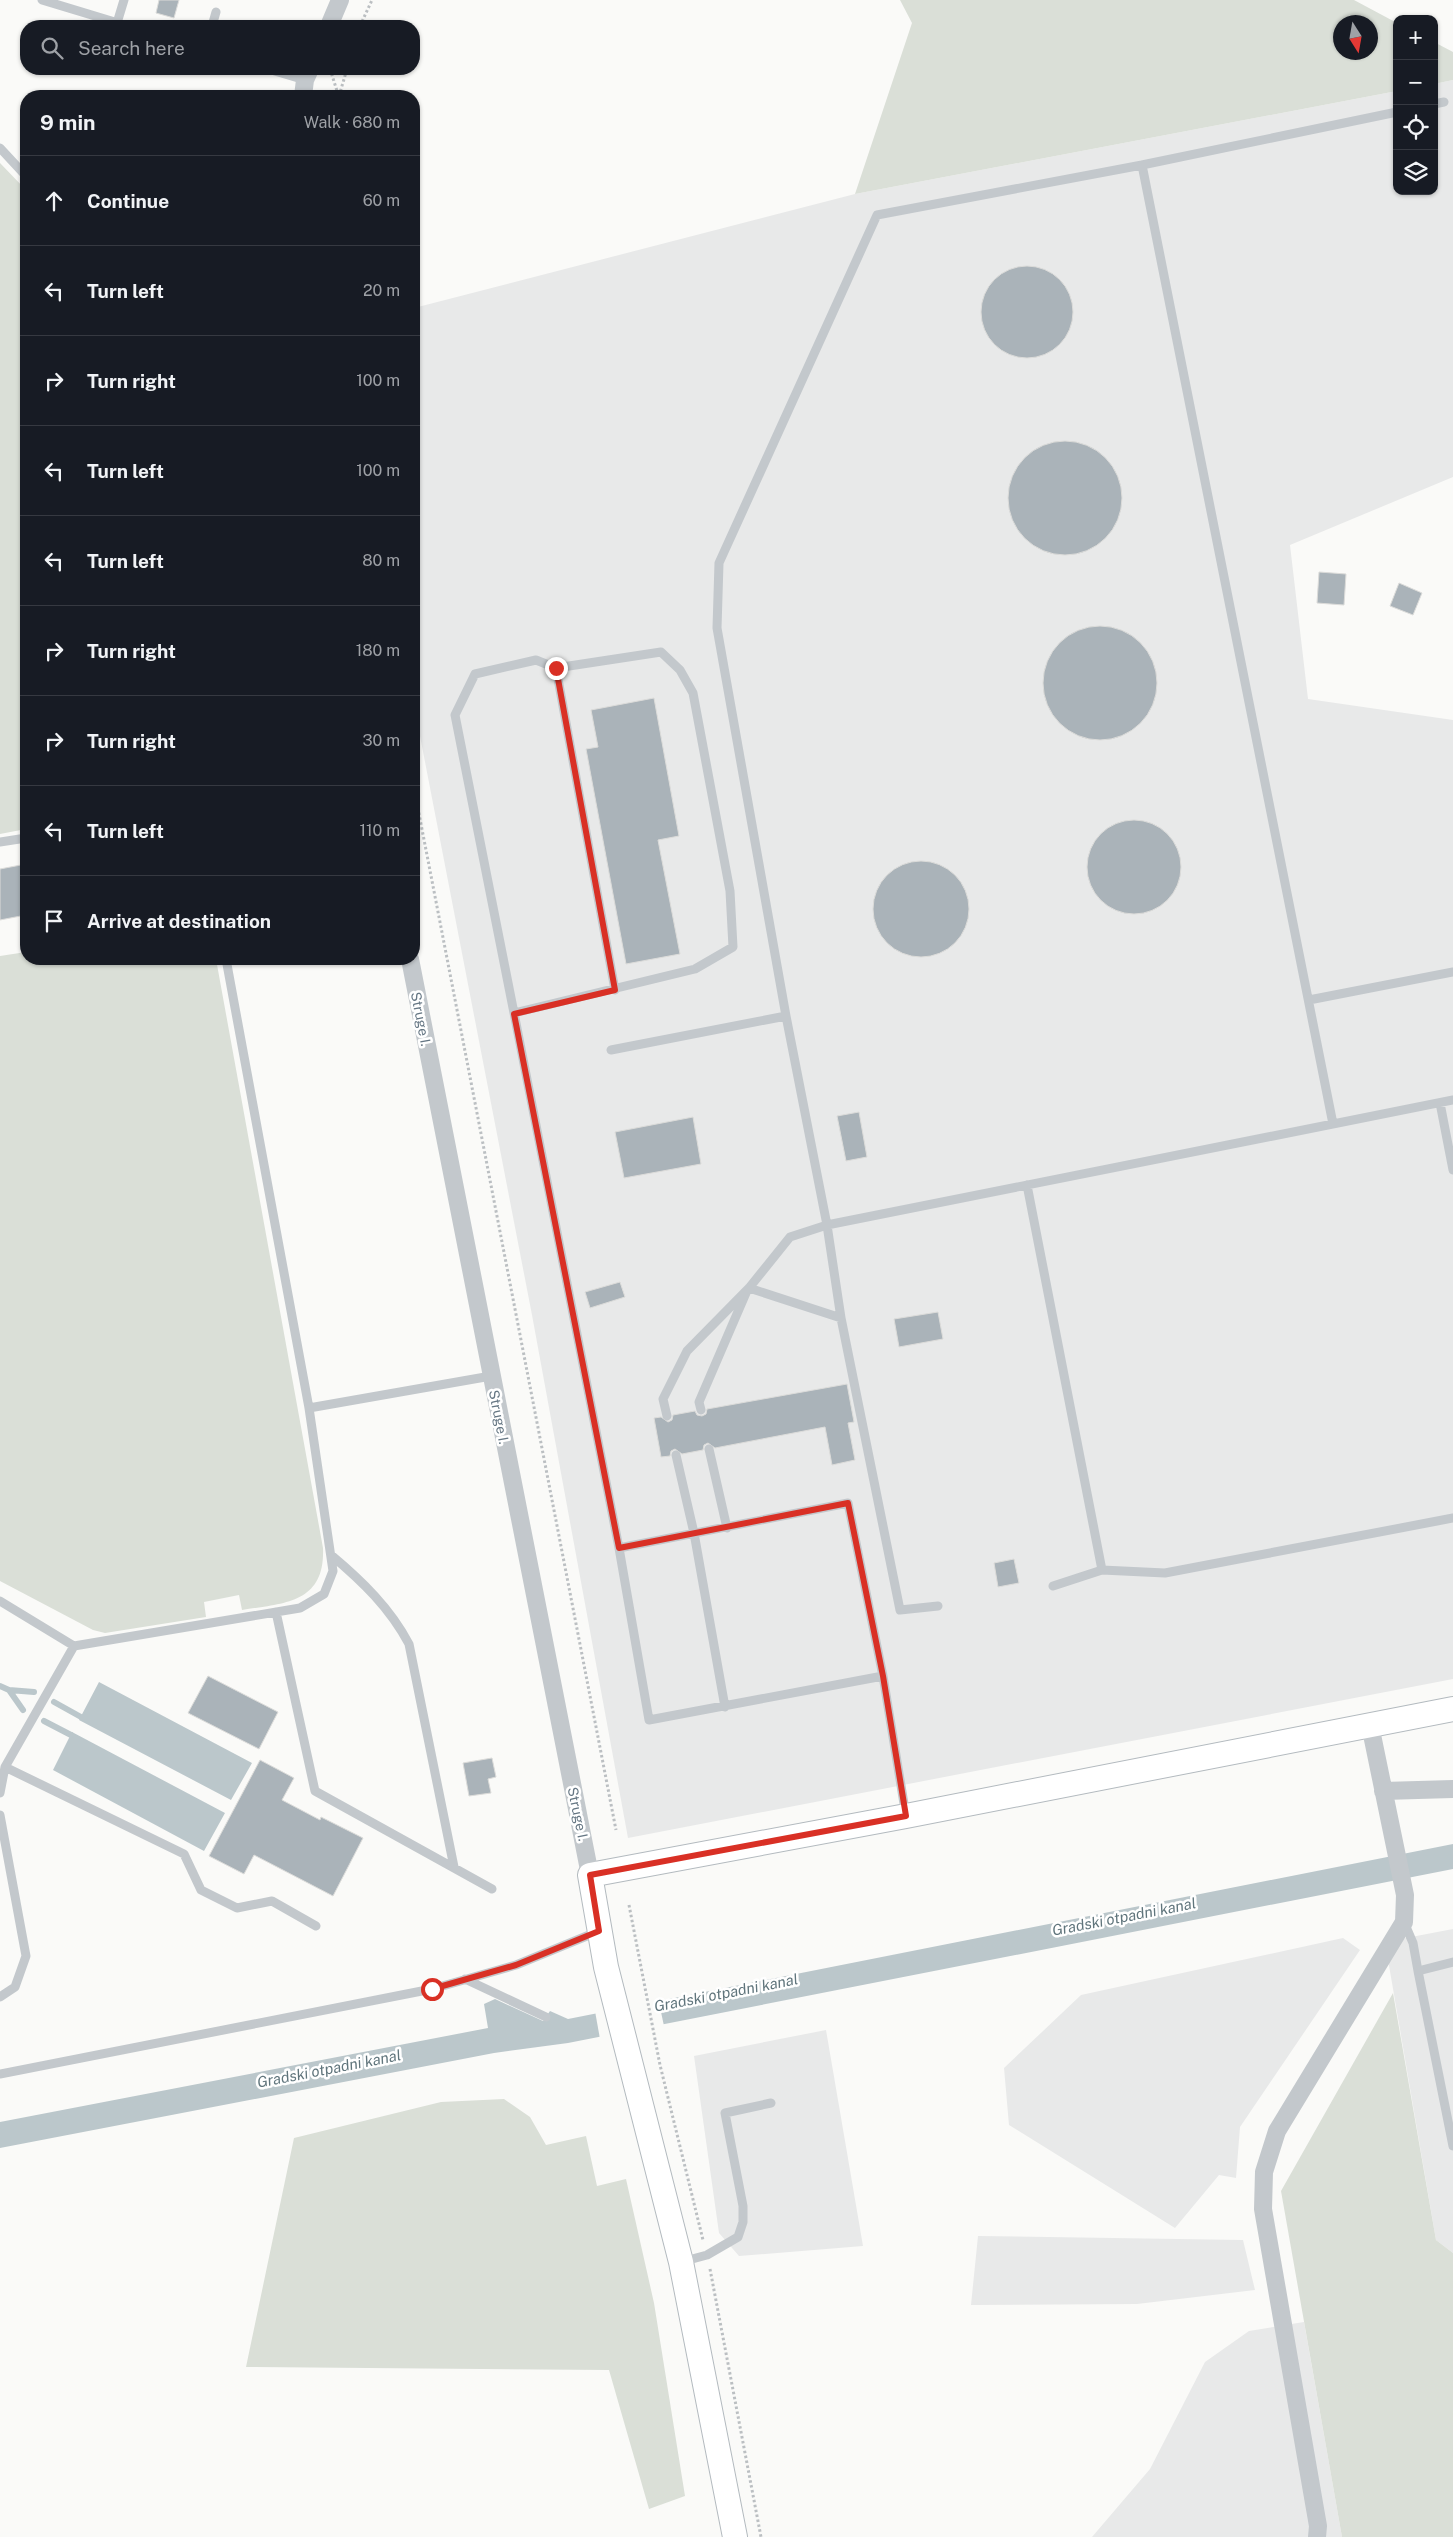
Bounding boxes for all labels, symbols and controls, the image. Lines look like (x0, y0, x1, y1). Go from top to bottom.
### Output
north arrow (1333, 15, 1378, 60)
map controls (1393, 15, 1438, 195)
button: + (1393, 15, 1438, 60)
search box (20, 20, 420, 75)
icon: search (38, 34, 66, 62)
text: Search here (78, 37, 185, 59)
button: − (1393, 60, 1438, 105)
button: locate (1393, 105, 1438, 150)
text: 9 min (40, 110, 96, 135)
text: Walk · 680 m (304, 113, 400, 132)
button: layers (1393, 150, 1438, 195)
icon: ahead (40, 187, 68, 215)
text: Continue (87, 190, 169, 212)
text: 60 m (363, 191, 400, 210)
icon: left (40, 277, 68, 305)
text: Turn left (87, 280, 164, 302)
text: 20 m (363, 281, 400, 300)
icon: right (40, 367, 68, 395)
text: Turn right (87, 370, 176, 392)
text: 100 m (356, 371, 400, 390)
icon: left (40, 457, 68, 485)
text: Turn left (87, 460, 164, 482)
text: 100 m (356, 461, 400, 480)
icon: left (40, 547, 68, 575)
text: Turn left (87, 550, 164, 572)
text: 80 m (362, 551, 400, 570)
icon: right (40, 637, 68, 665)
text: Turn right (87, 640, 176, 662)
text: 180 m (356, 641, 400, 660)
route end (545, 657, 568, 680)
icon: right (40, 727, 68, 755)
text: Turn right (87, 730, 176, 752)
text: 30 m (363, 731, 400, 750)
icon: left (40, 817, 68, 845)
text: Turn left (87, 820, 164, 842)
text: 110 m (359, 821, 400, 840)
icon: arrive (40, 907, 68, 935)
text: Arrive at destination (87, 910, 271, 932)
street label: Struge I. (408, 990, 434, 1048)
street label: Struge I. (486, 1388, 512, 1446)
street label: Struge I. (564, 1785, 592, 1843)
water label: Gradski otpadni kanal (1050, 1894, 1197, 1939)
water label: Gradski otpadni kanal (652, 1970, 799, 2015)
route start (421, 1978, 444, 2001)
water label: Gradski otpadni kanal (255, 2046, 402, 2091)

